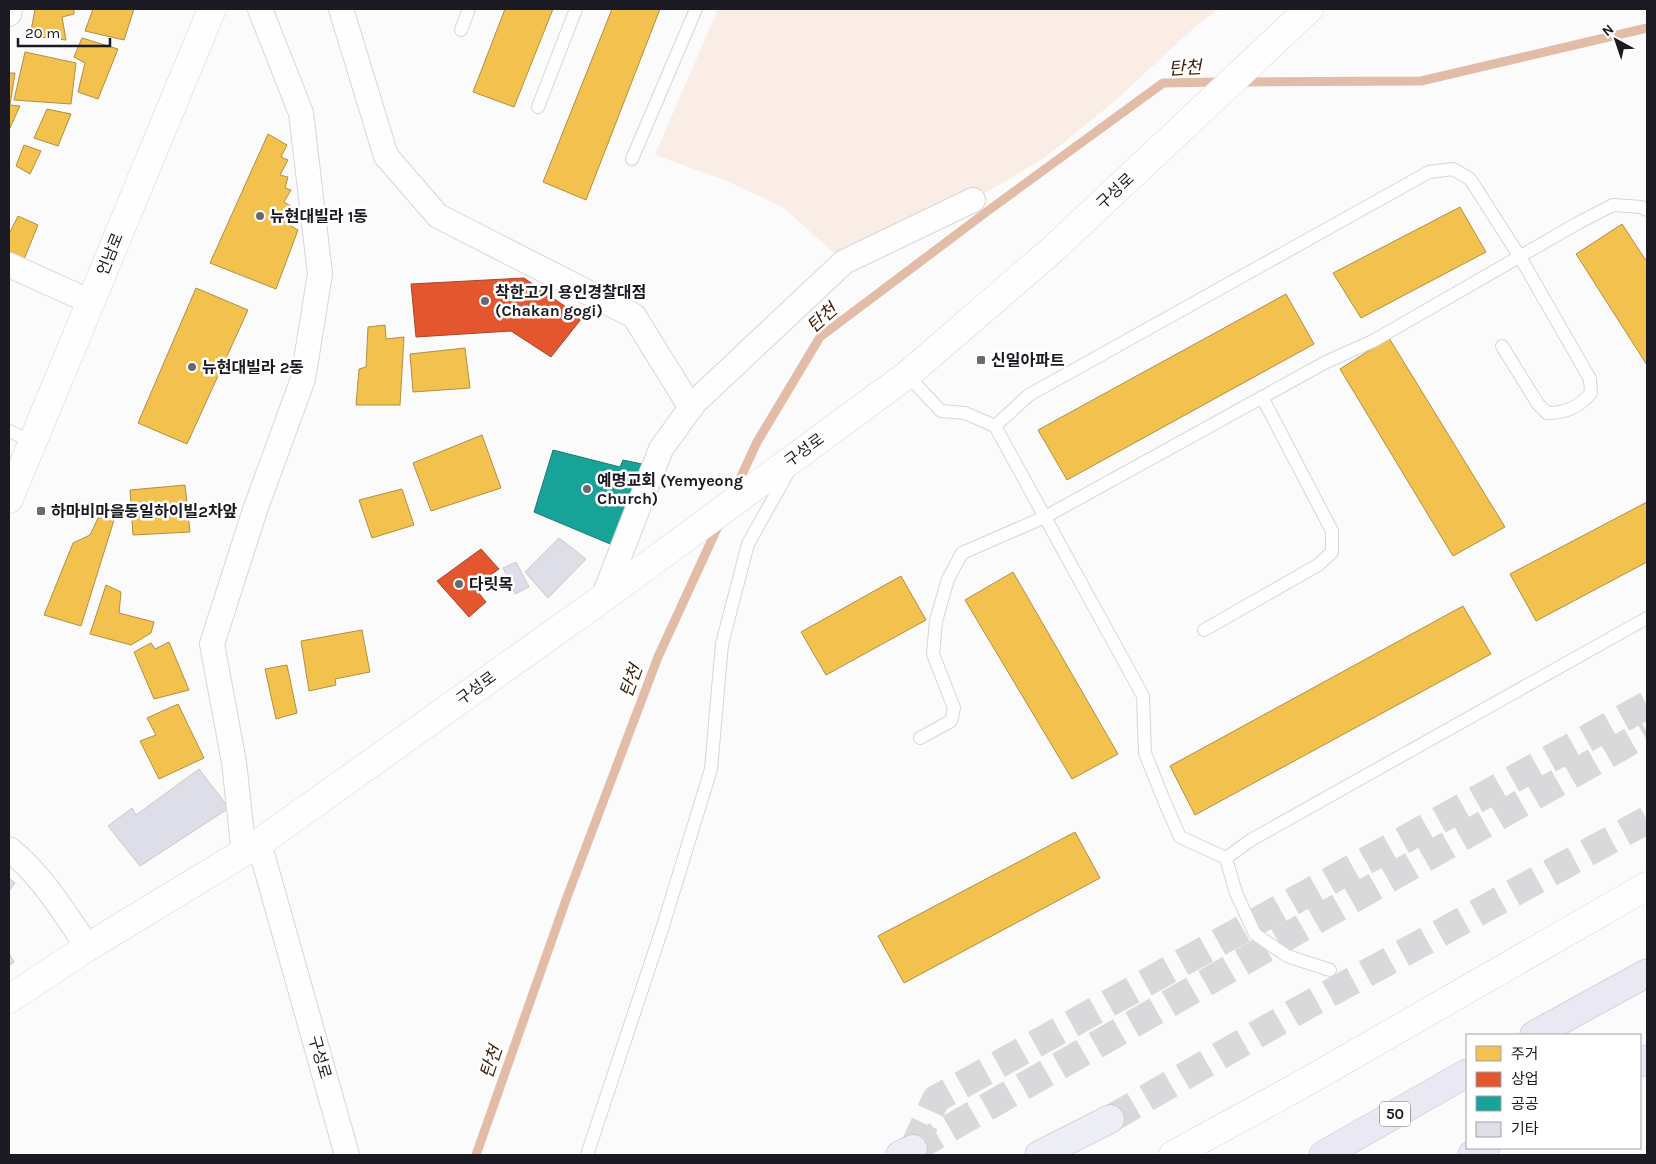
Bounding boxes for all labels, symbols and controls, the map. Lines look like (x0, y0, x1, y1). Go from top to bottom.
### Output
scale bar (18, 15, 110, 47)
north arrow (1591, 15, 1641, 65)
text: N (1599, 21, 1617, 40)
text: 20 m (25, 24, 60, 42)
water label: 탄천 (1168, 56, 1205, 80)
street label: 구성로 (1092, 169, 1138, 213)
place label: 뉴현대빌라 1동 (270, 207, 368, 226)
marker: 뉴현대빌라 1동 (254, 210, 266, 222)
street label: 언남로 (93, 230, 127, 278)
place label: 착한고기 용인경찰대점 (Chakan gogi) (495, 283, 646, 320)
marker: 착한고기 용인경찰대점 (Chakan gogi) (479, 295, 491, 307)
water label: 탄천 (802, 297, 843, 337)
place label: 신일아파트 (991, 351, 1065, 370)
marker: 신일아파트 (975, 354, 987, 366)
place label: 뉴현대빌라 2동 (202, 358, 304, 377)
marker: 뉴현대빌라 2동 (186, 361, 198, 373)
street label: 구성로 (781, 429, 828, 471)
place label: 예명교회 (Yemyeong Church) (597, 471, 743, 508)
marker: 예명교회 (Yemyeong Church) (581, 483, 593, 495)
place label: 하마비마을동일하이빌2차앞 (51, 502, 238, 521)
marker: 하마비마을동일하이빌2차앞 (35, 505, 47, 517)
place label: 다릿목 (469, 575, 513, 594)
marker: 다릿목 (453, 578, 465, 590)
water label: 탄천 (615, 659, 648, 700)
street label: 구성로 (453, 667, 500, 709)
street label: 구성로 (305, 1033, 335, 1081)
legend (1466, 1034, 1641, 1149)
water label: 탄천 (475, 1040, 508, 1081)
text: 주거 (1511, 1045, 1539, 1063)
text: 상업 (1511, 1070, 1539, 1088)
text: 공공 (1511, 1095, 1539, 1113)
road number: 50 (1380, 1102, 1410, 1126)
text: 기타 (1511, 1120, 1539, 1138)

